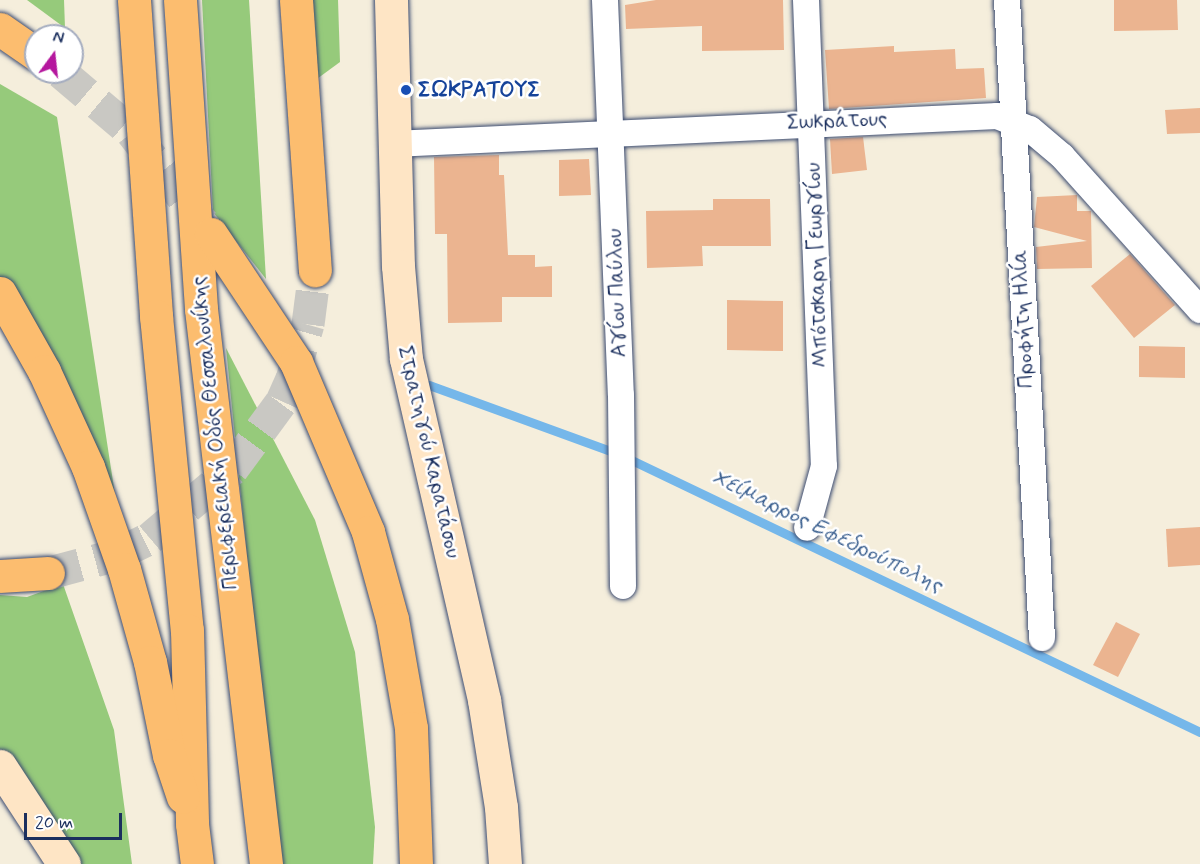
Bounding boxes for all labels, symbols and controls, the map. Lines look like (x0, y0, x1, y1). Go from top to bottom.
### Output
north arrow (24, 24, 84, 84)
text: N (50, 27, 66, 50)
place label: ΣΩΚΡΑΤΟΥΣ (418, 77, 540, 103)
marker: ΣΩΚΡΑΤΟΥΣ (399, 83, 413, 97)
street label: Σωκράτους (786, 107, 888, 135)
street label: Μπότσκαρη Γεωργίου (801, 162, 833, 368)
street label: Αγίου Παύλου (602, 228, 632, 358)
street label: Προφήτη Ηλία (1007, 249, 1039, 389)
street label: Περιφερειακή Οδός Θεσσαλονίκης (186, 275, 244, 591)
street label: Στρατηγού Καρατάσου (392, 343, 466, 561)
water label: Χείμαρρος Εφεδρούπολης (708, 465, 946, 599)
scale bar (27, 801, 124, 839)
text: 20 m (35, 811, 73, 835)

